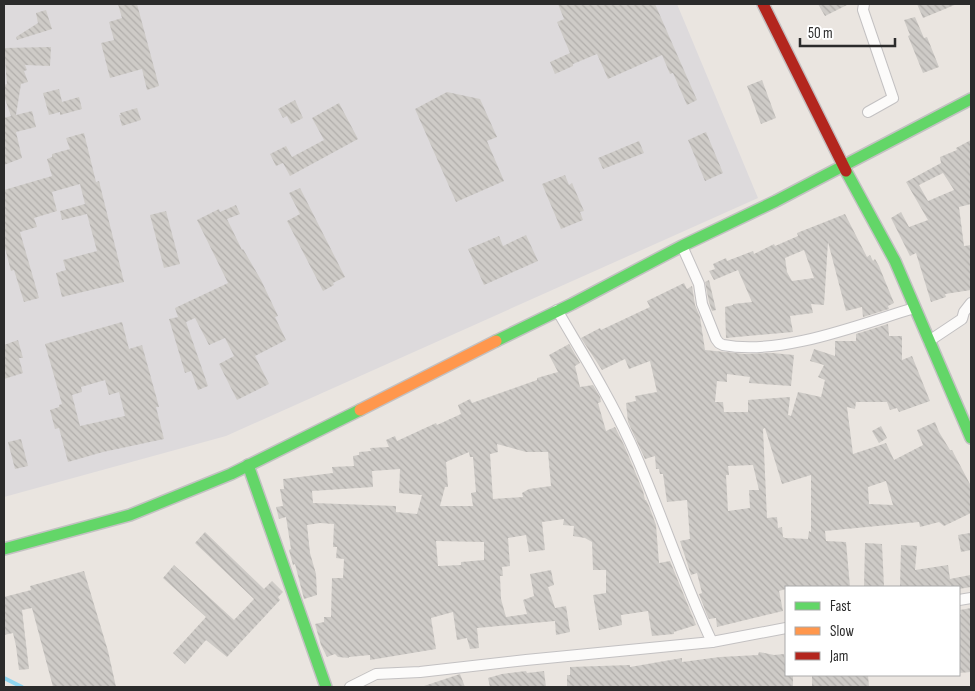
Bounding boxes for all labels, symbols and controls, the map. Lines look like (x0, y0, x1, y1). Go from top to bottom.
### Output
scale bar (800, 15, 895, 47)
text: 50 m (808, 24, 833, 43)
legend (785, 586, 960, 676)
text: Fast (830, 597, 852, 616)
text: Slow (830, 622, 854, 641)
text: Jam (829, 647, 848, 666)

